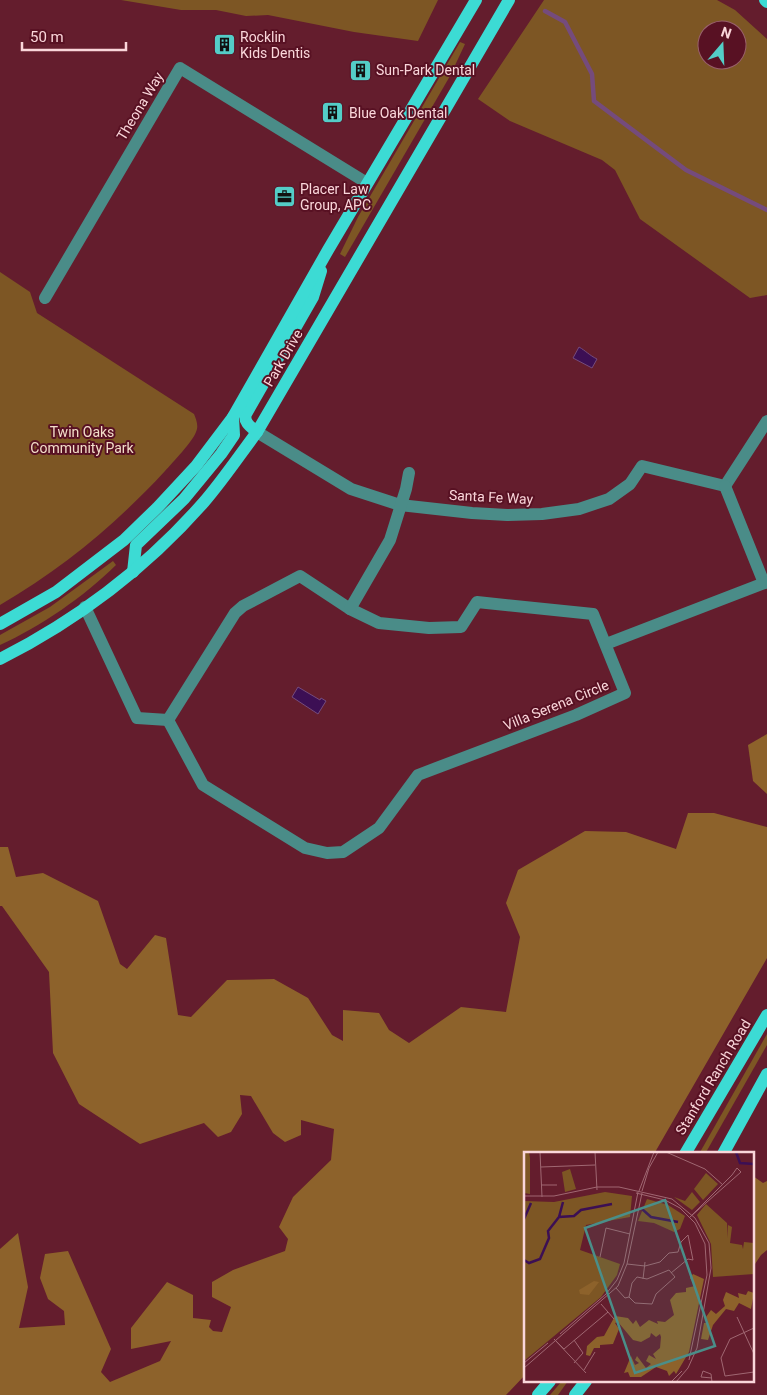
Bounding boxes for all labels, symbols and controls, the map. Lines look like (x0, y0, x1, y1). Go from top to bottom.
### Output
scale bar (22, 20, 126, 52)
north arrow (697, 20, 747, 70)
text: N (719, 24, 734, 42)
text: 50 m (30, 28, 64, 46)
place label: Rocklin Kids Dentis (240, 29, 310, 61)
building icon: Rocklin Kids Dentis (212, 33, 236, 57)
building icon: Sun-Park Dental (348, 58, 372, 82)
place label: Sun-Park Dental (376, 62, 475, 78)
street label: Theona Way (113, 69, 167, 143)
building icon: Blue Oak Dental (321, 101, 345, 125)
place label: Blue Oak Dental (349, 105, 448, 121)
place label: Placer Law Group, APC (300, 181, 371, 213)
office icon: Placer Law Group, APC (272, 185, 296, 209)
street label: Park Drive (260, 327, 306, 389)
park label: Twin Oaks Community Park (30, 424, 135, 456)
street label: Santa Fe Way (449, 487, 534, 507)
street label: Villa Serena Circle (501, 677, 611, 733)
street label: Stanford Ranch Road (672, 1016, 754, 1138)
inset map (524, 1152, 754, 1382)

